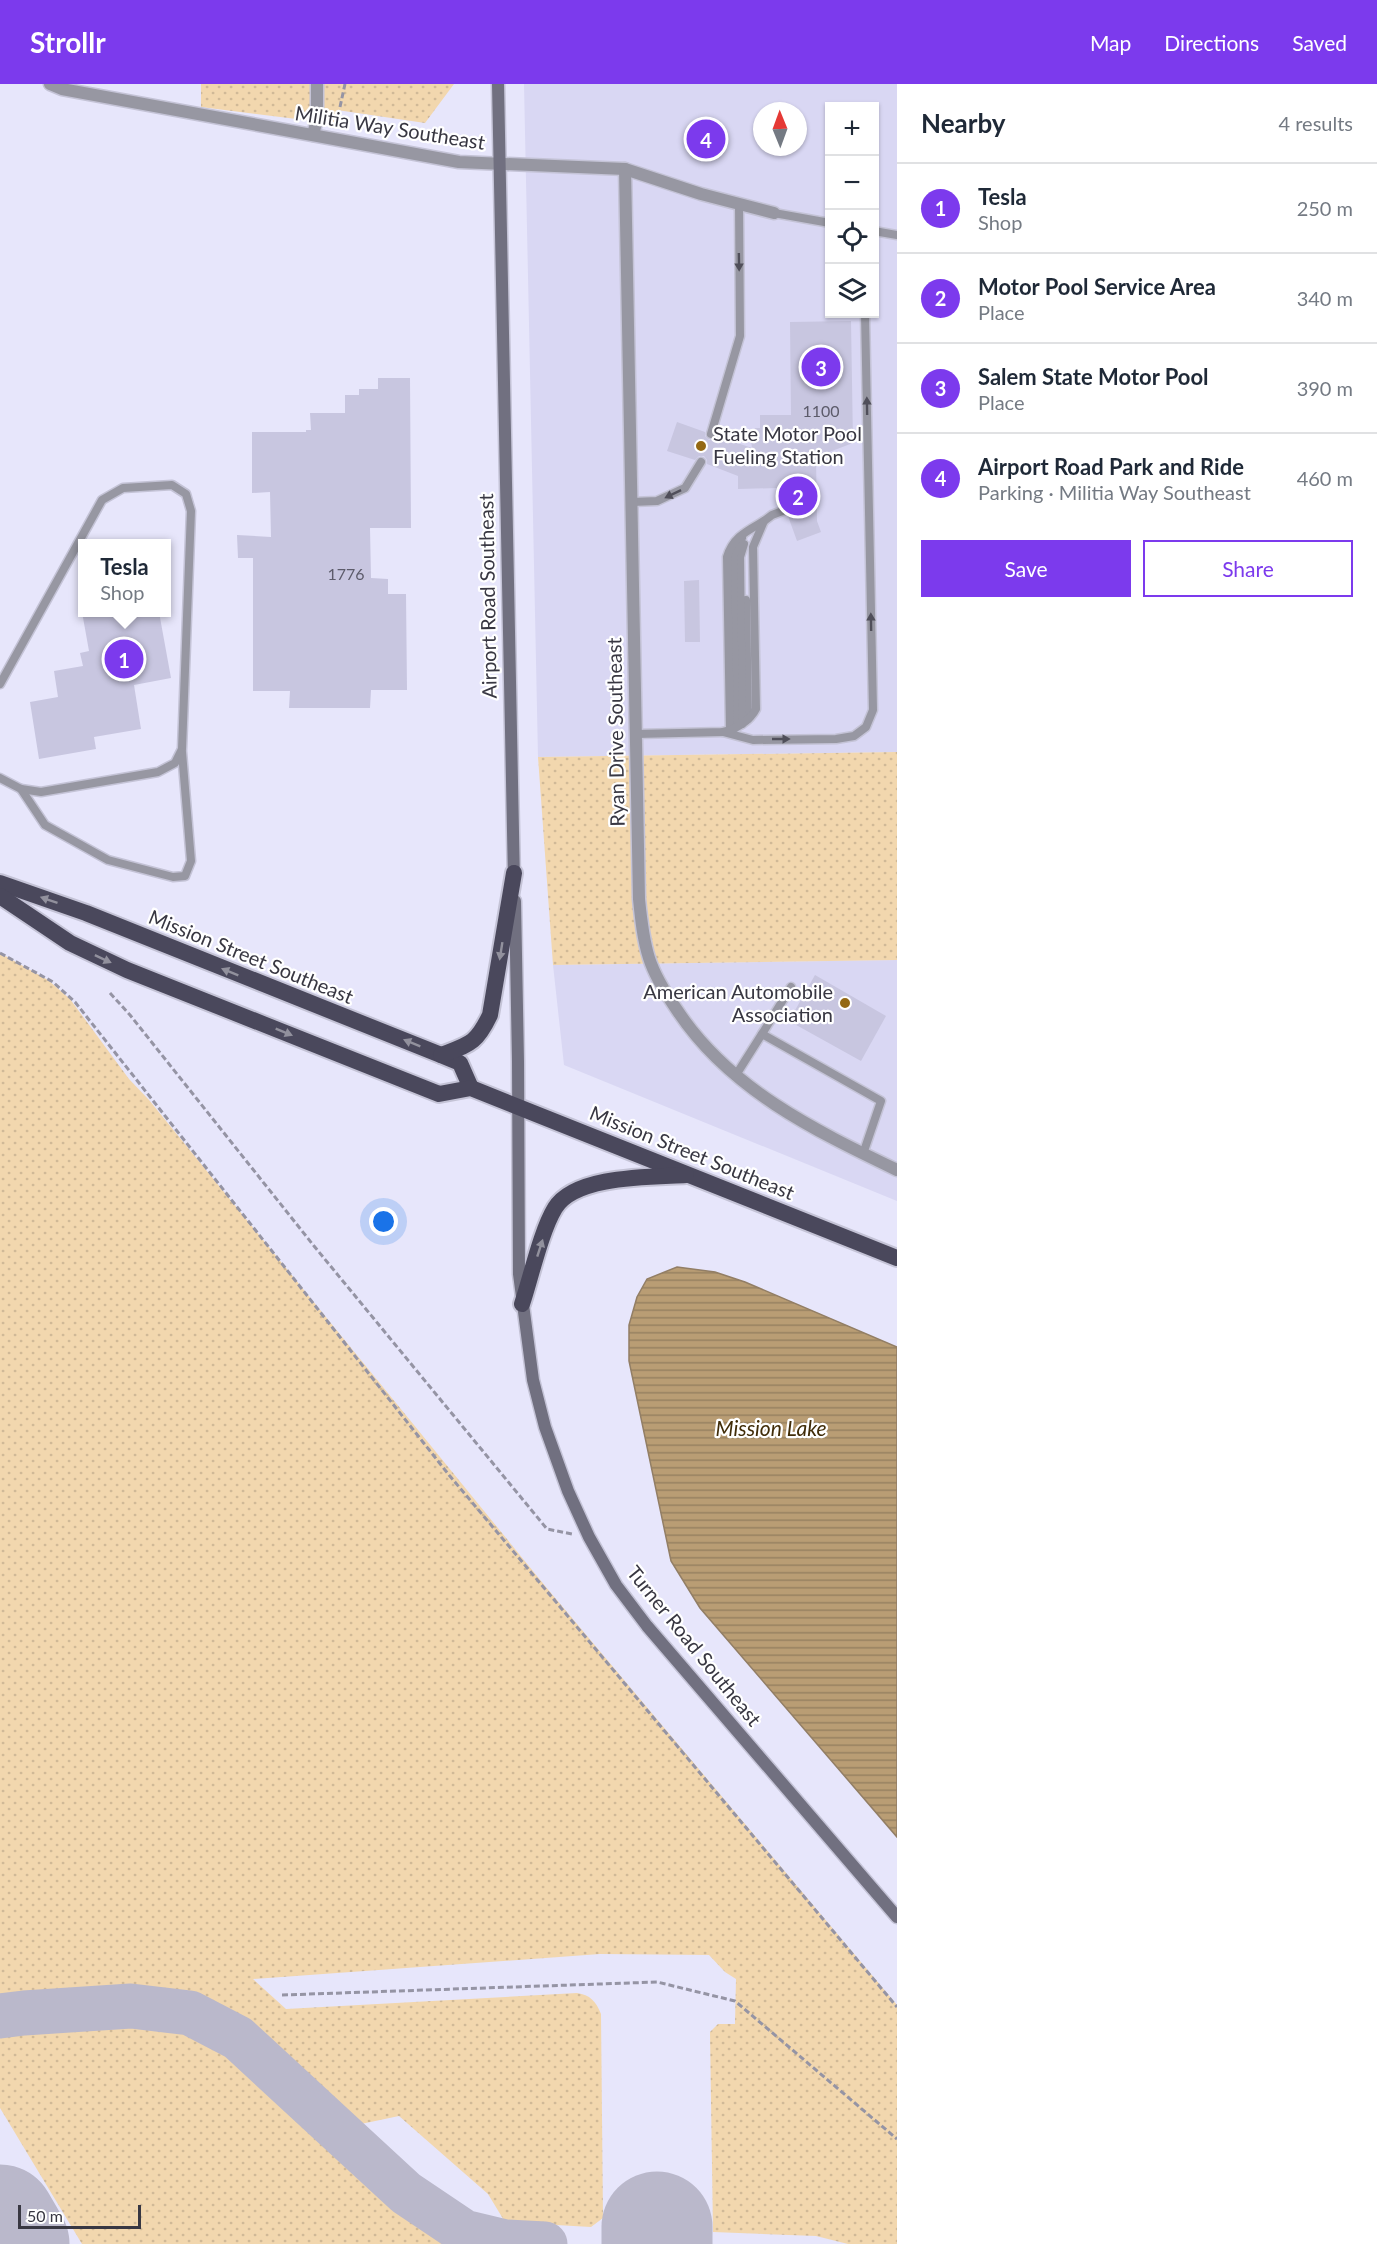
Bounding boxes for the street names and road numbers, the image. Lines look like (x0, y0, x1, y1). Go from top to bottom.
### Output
street label: Militia Way Southeast (293, 100, 487, 154)
street label: Airport Road Southeast (473, 493, 501, 699)
street label: Ryan Drive Southeast (601, 637, 629, 827)
street label: Mission Street Southeast (145, 904, 357, 1008)
street label: Mission Street Southeast (586, 1100, 798, 1204)
street label: Turner Road Southeast (623, 1560, 767, 1730)

